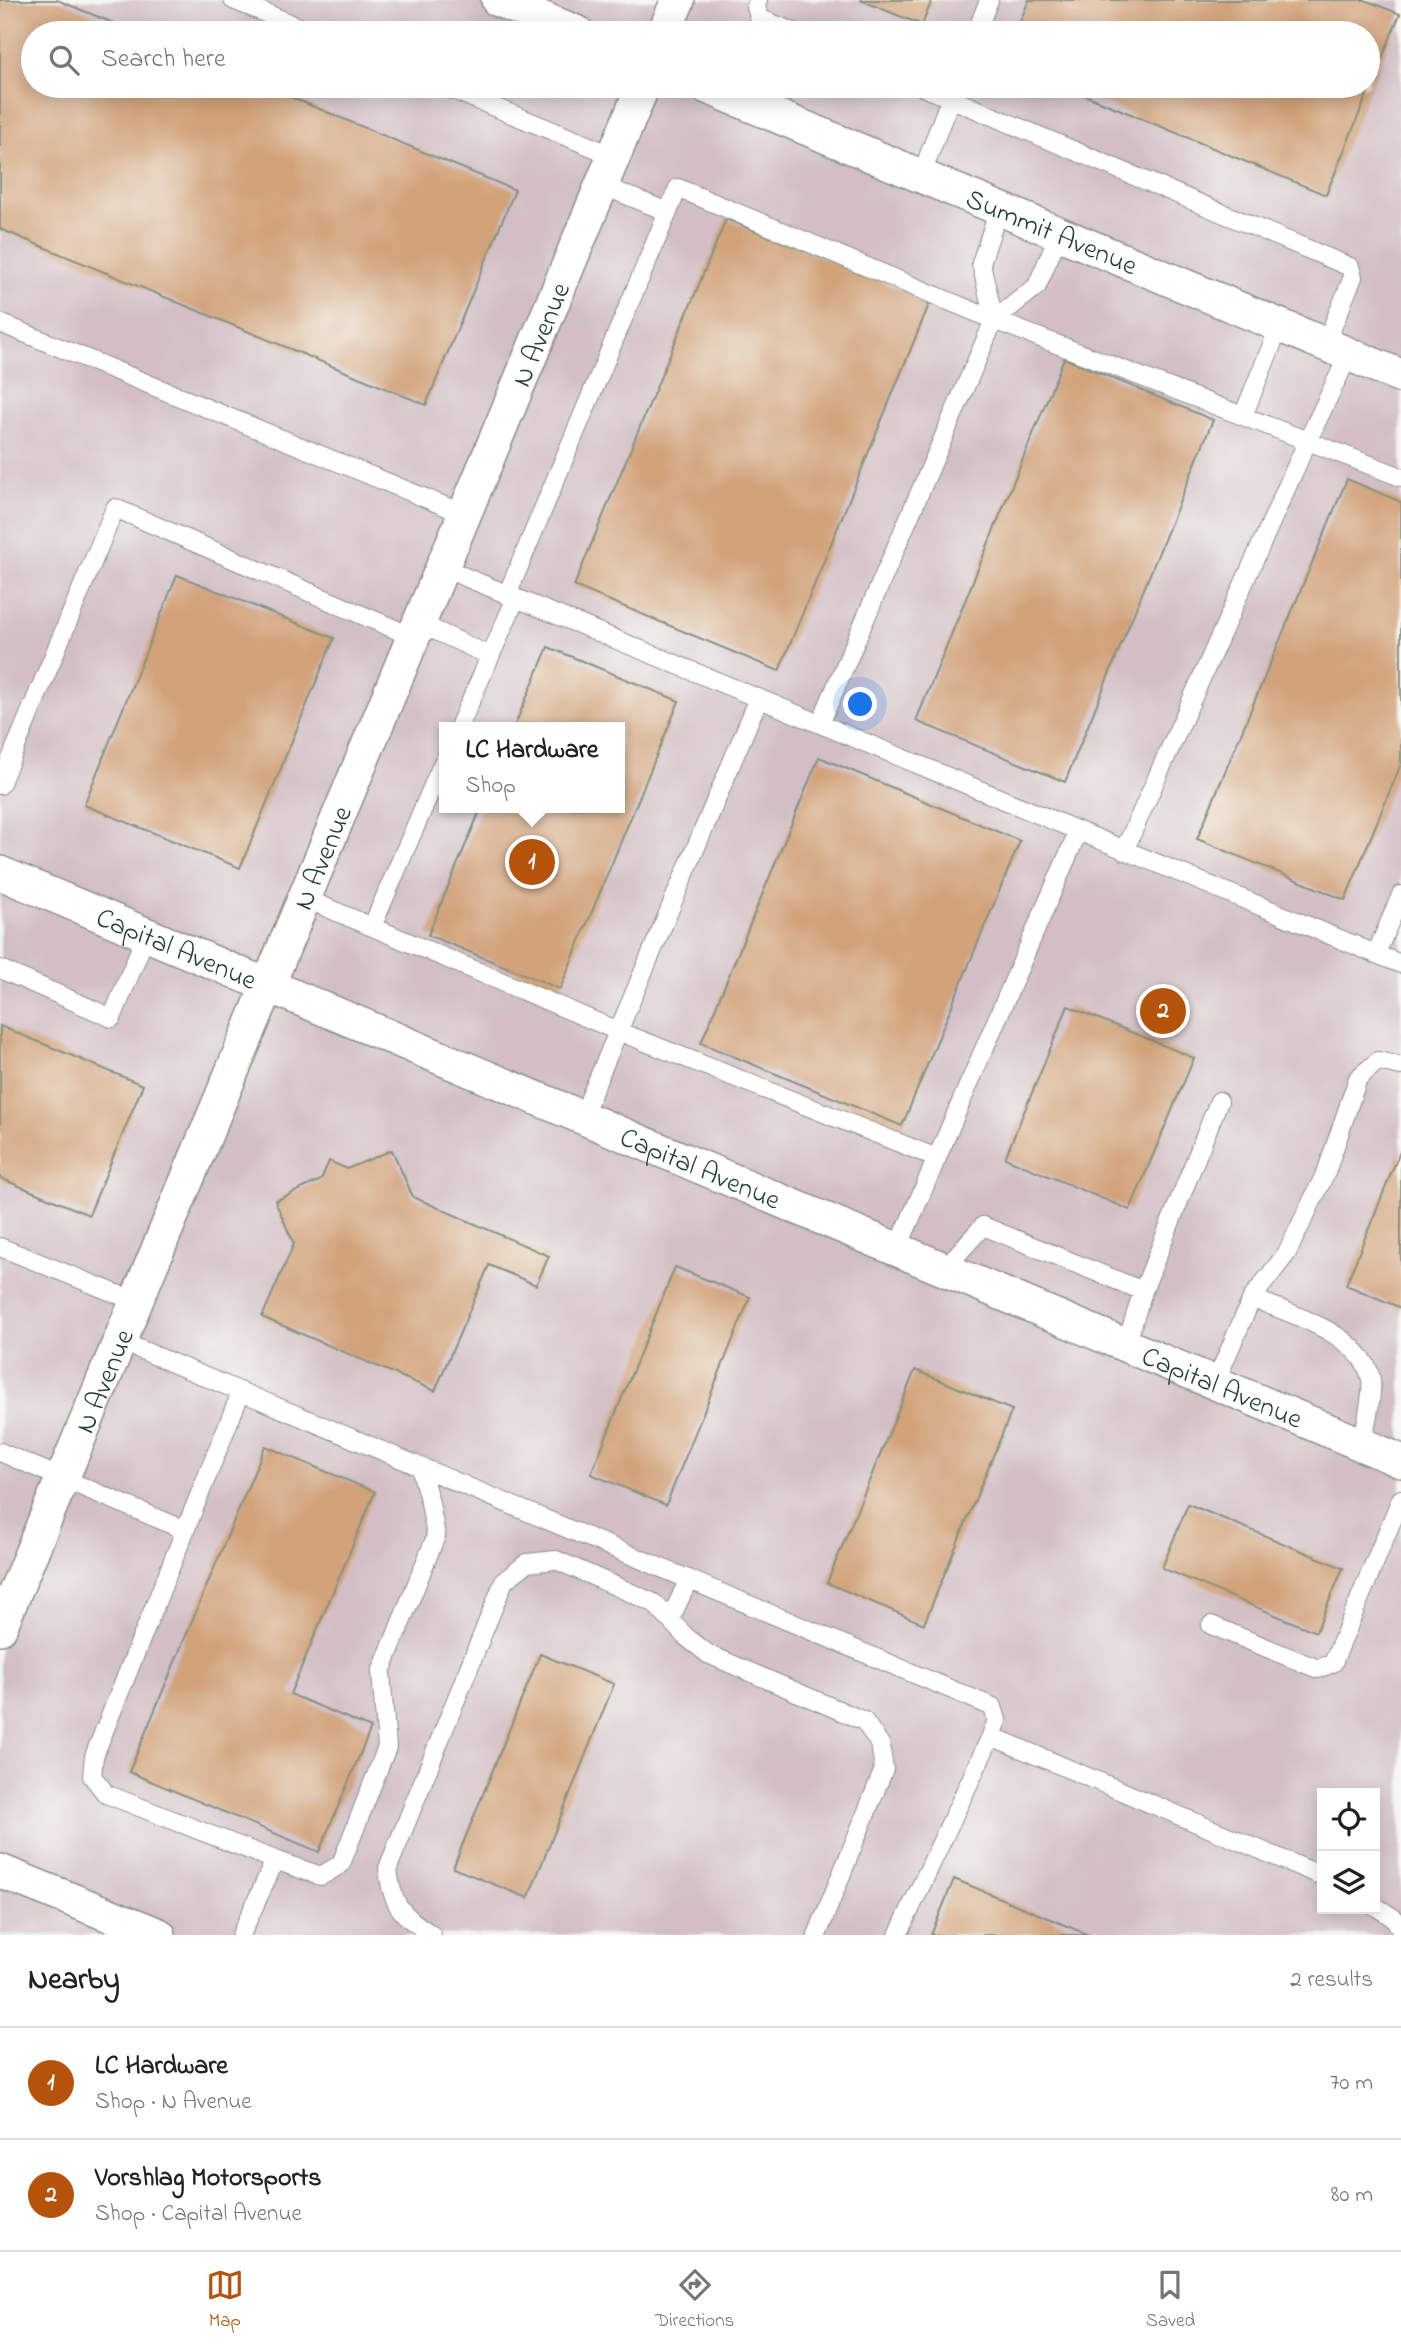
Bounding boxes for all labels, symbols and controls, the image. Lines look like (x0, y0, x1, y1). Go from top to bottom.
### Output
search box (21, 21, 1380, 98)
icon: search (45, 41, 83, 79)
text: Search here (101, 41, 226, 79)
street label: Summit Avenue (959, 180, 1143, 288)
street label: N Avenue (503, 276, 583, 394)
your location (843, 687, 877, 721)
popup (439, 722, 625, 813)
text: LC Hardware (465, 732, 599, 770)
text: Shop (465, 770, 516, 803)
street label: N Avenue (285, 800, 365, 917)
pin: 1 (509, 836, 555, 888)
street label: Capital Avenue (89, 899, 263, 1003)
pin: 2 (1140, 985, 1186, 1037)
street label: Capital Avenue (613, 1118, 787, 1222)
street label: N Avenue (66, 1323, 147, 1440)
street label: Capital Avenue (1135, 1337, 1308, 1442)
map controls (1317, 1788, 1380, 1914)
button: locate (1317, 1788, 1380, 1851)
button: layers (1317, 1851, 1380, 1914)
text: Nearby (28, 1959, 120, 2003)
text: 2 results (1290, 1964, 1373, 1997)
text: LC Hardware (95, 2048, 228, 2086)
text: 1 (47, 2067, 55, 2100)
text: 70 m (1330, 2067, 1373, 2100)
text: Shop · N Avenue (95, 2086, 252, 2119)
text: Vorshlag Motorsports (95, 2160, 322, 2198)
text: 2 (45, 2179, 57, 2212)
text: 80 m (1331, 2179, 1373, 2212)
text: Shop · Capital Avenue (95, 2198, 302, 2231)
tab: Map (206, 2266, 244, 2335)
tab: Directions (655, 2266, 734, 2335)
tab: Saved (1146, 2266, 1195, 2335)

